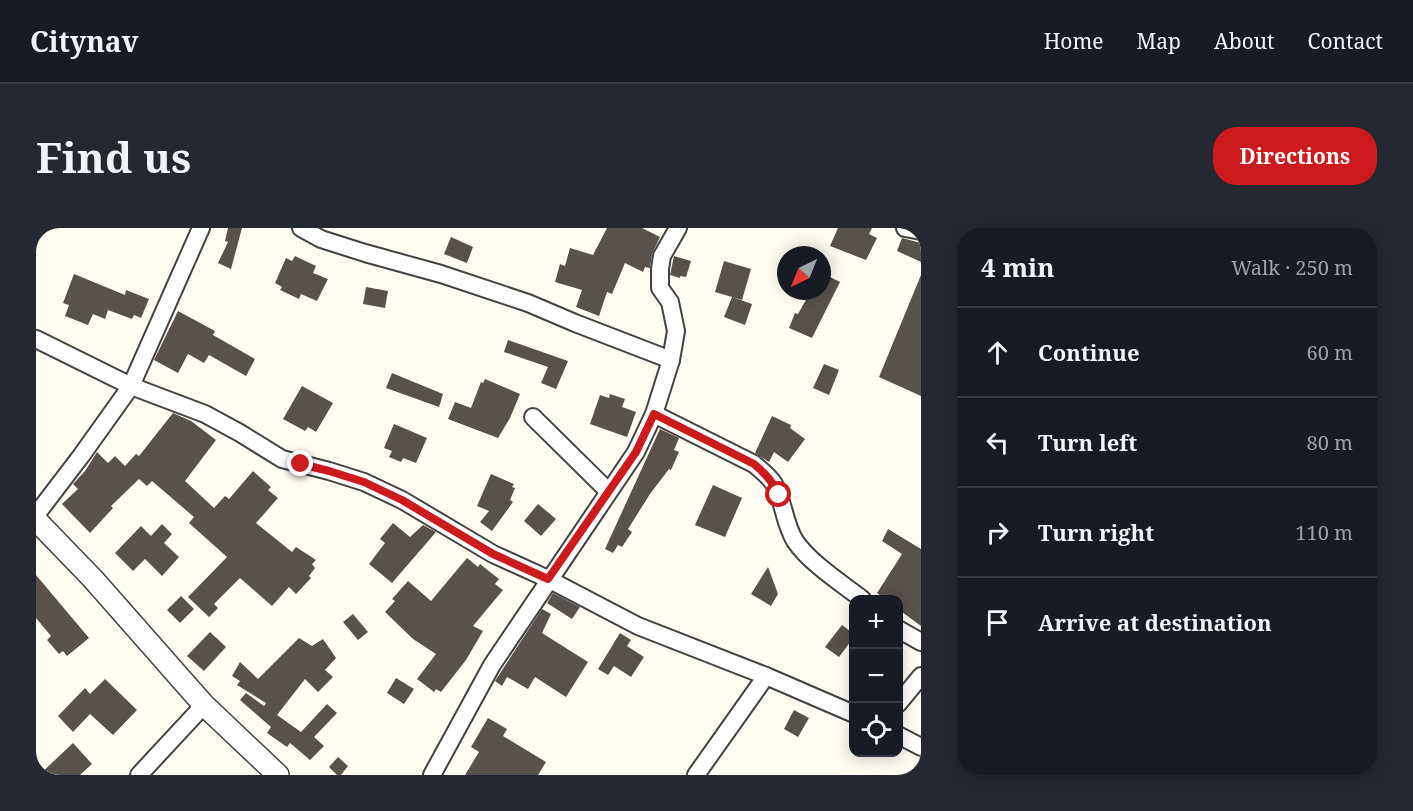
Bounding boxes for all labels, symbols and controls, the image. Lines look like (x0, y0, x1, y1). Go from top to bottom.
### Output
text: Citynav (30, 22, 139, 60)
text: Home (1044, 27, 1104, 55)
text: Map (1137, 27, 1181, 55)
text: About (1214, 27, 1275, 55)
text: Contact (1308, 27, 1383, 55)
button: Directions (1213, 127, 1377, 185)
text: Find us (36, 128, 191, 185)
north arrow (777, 246, 831, 300)
text: 4 min (981, 249, 1055, 285)
text: Walk · 250 m (1231, 254, 1353, 281)
icon: ahead (981, 336, 1014, 369)
text: Continue (1038, 337, 1140, 367)
text: 60 m (1307, 339, 1353, 366)
icon: left (981, 426, 1014, 459)
text: Turn left (1038, 427, 1137, 457)
text: 80 m (1307, 429, 1353, 456)
route end (287, 450, 313, 476)
route start (765, 481, 791, 507)
icon: right (981, 516, 1014, 549)
text: Turn right (1038, 517, 1154, 547)
text: 110 m (1295, 519, 1353, 546)
map controls (849, 595, 903, 757)
button: + (849, 595, 903, 649)
icon: arrive (981, 606, 1014, 639)
text: Arrive at destination (1038, 607, 1272, 637)
button: − (849, 649, 903, 703)
button: locate (849, 703, 903, 757)

